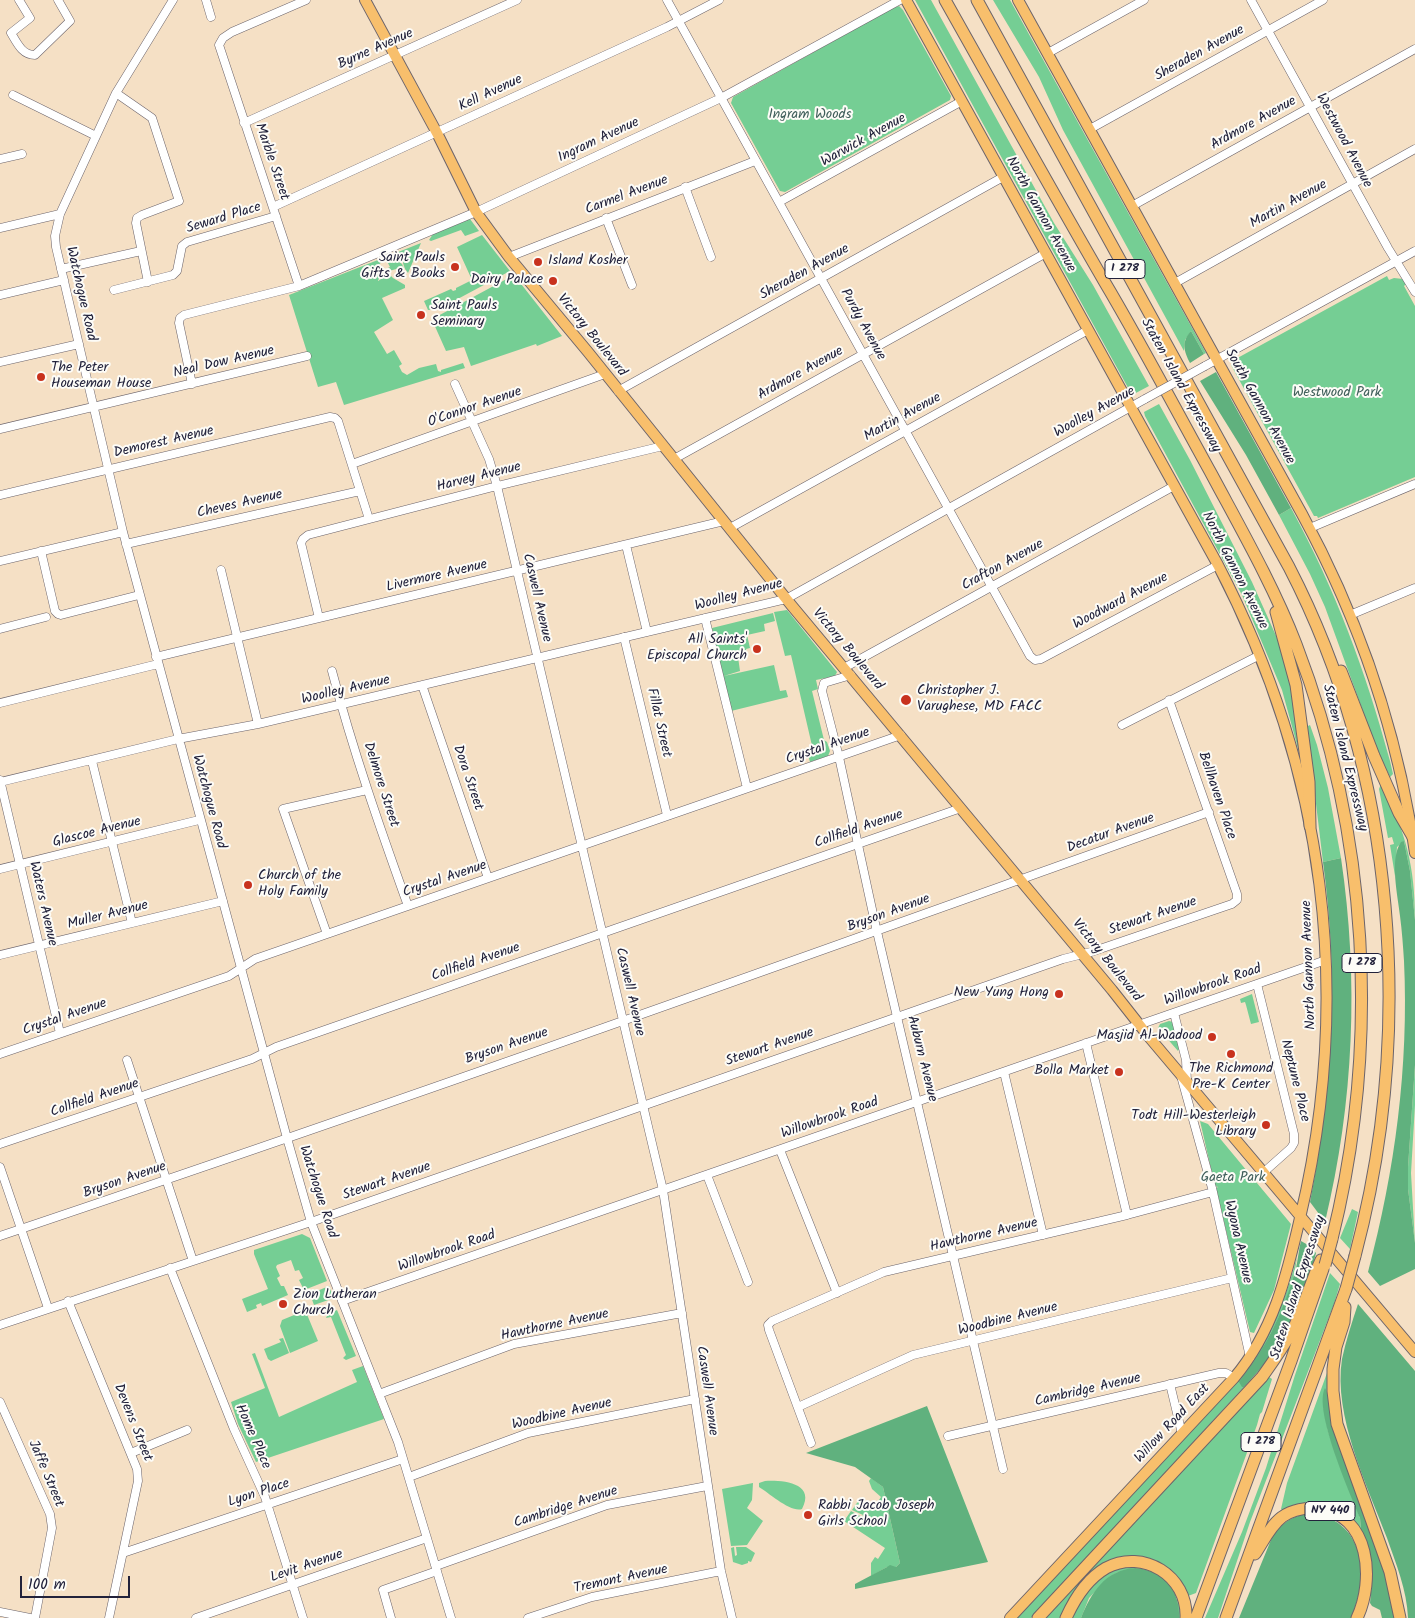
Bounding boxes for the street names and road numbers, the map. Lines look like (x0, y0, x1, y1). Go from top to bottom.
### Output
street label: Sheraden Avenue (1152, 22, 1248, 86)
street label: Byrne Avenue (336, 26, 416, 74)
street label: Kell Avenue (457, 72, 525, 116)
street label: Westwood Avenue (1311, 91, 1375, 191)
street label: Ardmore Avenue (1208, 94, 1300, 154)
street label: Warwick Avenue (819, 111, 909, 171)
street label: Ingram Avenue (556, 115, 642, 167)
street label: Marble Street (250, 121, 292, 203)
street label: North Gannon Avenue (1001, 154, 1079, 276)
street label: Carmel Avenue (583, 173, 671, 219)
street label: Martin Avenue (1248, 177, 1330, 233)
street label: Seward Place (185, 200, 263, 238)
street label: Sheraden Avenue (757, 241, 853, 305)
street label: Watchogue Road (61, 245, 99, 343)
road number: I 278 (1105, 260, 1145, 278)
street label: Purdy Avenue (835, 286, 889, 364)
street label: Victory Boulevard (553, 291, 629, 381)
street label: Staten Island Expressway (1136, 316, 1224, 456)
street label: Neal Dow Avenue (172, 343, 276, 383)
street label: Ardmore Avenue (755, 344, 847, 404)
street label: South Gannon Avenue (1220, 346, 1298, 468)
street label: O'Connor Avenue (426, 384, 524, 432)
street label: Woolley Avenue (1051, 384, 1139, 442)
street label: Martin Avenue (862, 390, 944, 446)
street label: Demorest Avenue (112, 423, 216, 463)
street label: Harvey Avenue (435, 459, 523, 497)
street label: Cheves Avenue (196, 487, 284, 523)
street label: North Gannon Avenue (1197, 509, 1271, 633)
street label: Crafton Avenue (959, 537, 1047, 595)
street label: Caswell Avenue (518, 552, 554, 644)
street label: Livermore Avenue (385, 557, 489, 597)
street label: Woodward Avenue (1071, 570, 1171, 634)
street label: Woolley Avenue (693, 576, 785, 616)
street label: Victory Boulevard (808, 606, 886, 694)
street label: Woolley Avenue (300, 673, 392, 709)
street label: Staten Island Expressway (1318, 683, 1370, 833)
street label: Fillat Street (642, 687, 674, 759)
street label: Crystal Avenue (784, 725, 872, 769)
street label: Delmore Street (358, 740, 402, 830)
street label: Dora Street (448, 743, 486, 813)
street label: Bellhaven Place (1193, 750, 1239, 842)
street label: Watchogue Road (187, 753, 229, 851)
street label: Collfield Avenue (813, 807, 905, 853)
street label: Decatur Avenue (1065, 810, 1157, 858)
street label: Glascoe Avenue (51, 814, 143, 852)
street label: Crystal Avenue (401, 858, 489, 902)
street label: Waters Avenue (24, 860, 60, 948)
street label: Bryson Avenue (845, 891, 933, 937)
street label: Stewart Avenue (1107, 894, 1199, 940)
street label: Muller Avenue (66, 898, 150, 934)
street label: North Gannon Avenue (1299, 900, 1321, 1030)
street label: Victory Boulevard (1068, 916, 1144, 1006)
street label: Collfield Avenue (430, 940, 522, 986)
street label: Caswell Avenue (611, 946, 647, 1038)
road number: I 278 (1342, 954, 1382, 972)
street label: Willowbrook Road (1162, 961, 1264, 1011)
street label: Crystal Avenue (21, 996, 109, 1040)
street label: Auburn Avenue (902, 1014, 940, 1104)
street label: Bryson Avenue (463, 1025, 551, 1069)
street label: Stewart Avenue (724, 1025, 816, 1071)
street label: Neptune Place (1276, 1038, 1312, 1124)
street label: Collfield Avenue (49, 1076, 141, 1122)
street label: Willowbrook Road (779, 1094, 881, 1144)
street label: Watchogue Road (294, 1144, 340, 1240)
street label: Bryson Avenue (81, 1159, 169, 1203)
street label: Stewart Avenue (341, 1159, 433, 1205)
street label: Wyona Avenue (1219, 1199, 1255, 1285)
street label: Staten Island Expressway (1268, 1214, 1330, 1362)
street label: Hawthorne Avenue (929, 1215, 1039, 1257)
street label: Willowbrook Road (396, 1227, 498, 1277)
street label: Woodbine Avenue (957, 1300, 1059, 1340)
street label: Hawthorne Avenue (500, 1306, 610, 1346)
street label: Caswell Avenue (691, 1345, 721, 1437)
street label: Cambridge Avenue (1033, 1371, 1143, 1411)
street label: Willow Road East (1132, 1381, 1214, 1467)
street label: Devens Street (109, 1382, 155, 1464)
street label: Woodbine Avenue (510, 1395, 614, 1435)
street label: Home Place (230, 1402, 274, 1472)
road number: I 278 (1241, 1432, 1281, 1451)
street label: Jaffe Street (23, 1438, 67, 1510)
street label: Lyon Place (226, 1476, 292, 1512)
street label: Cambridge Avenue (512, 1483, 620, 1533)
road number: NY 440 (1305, 1502, 1355, 1520)
street label: Levit Avenue (269, 1547, 345, 1587)
street label: Tremont Avenue (572, 1562, 670, 1598)

